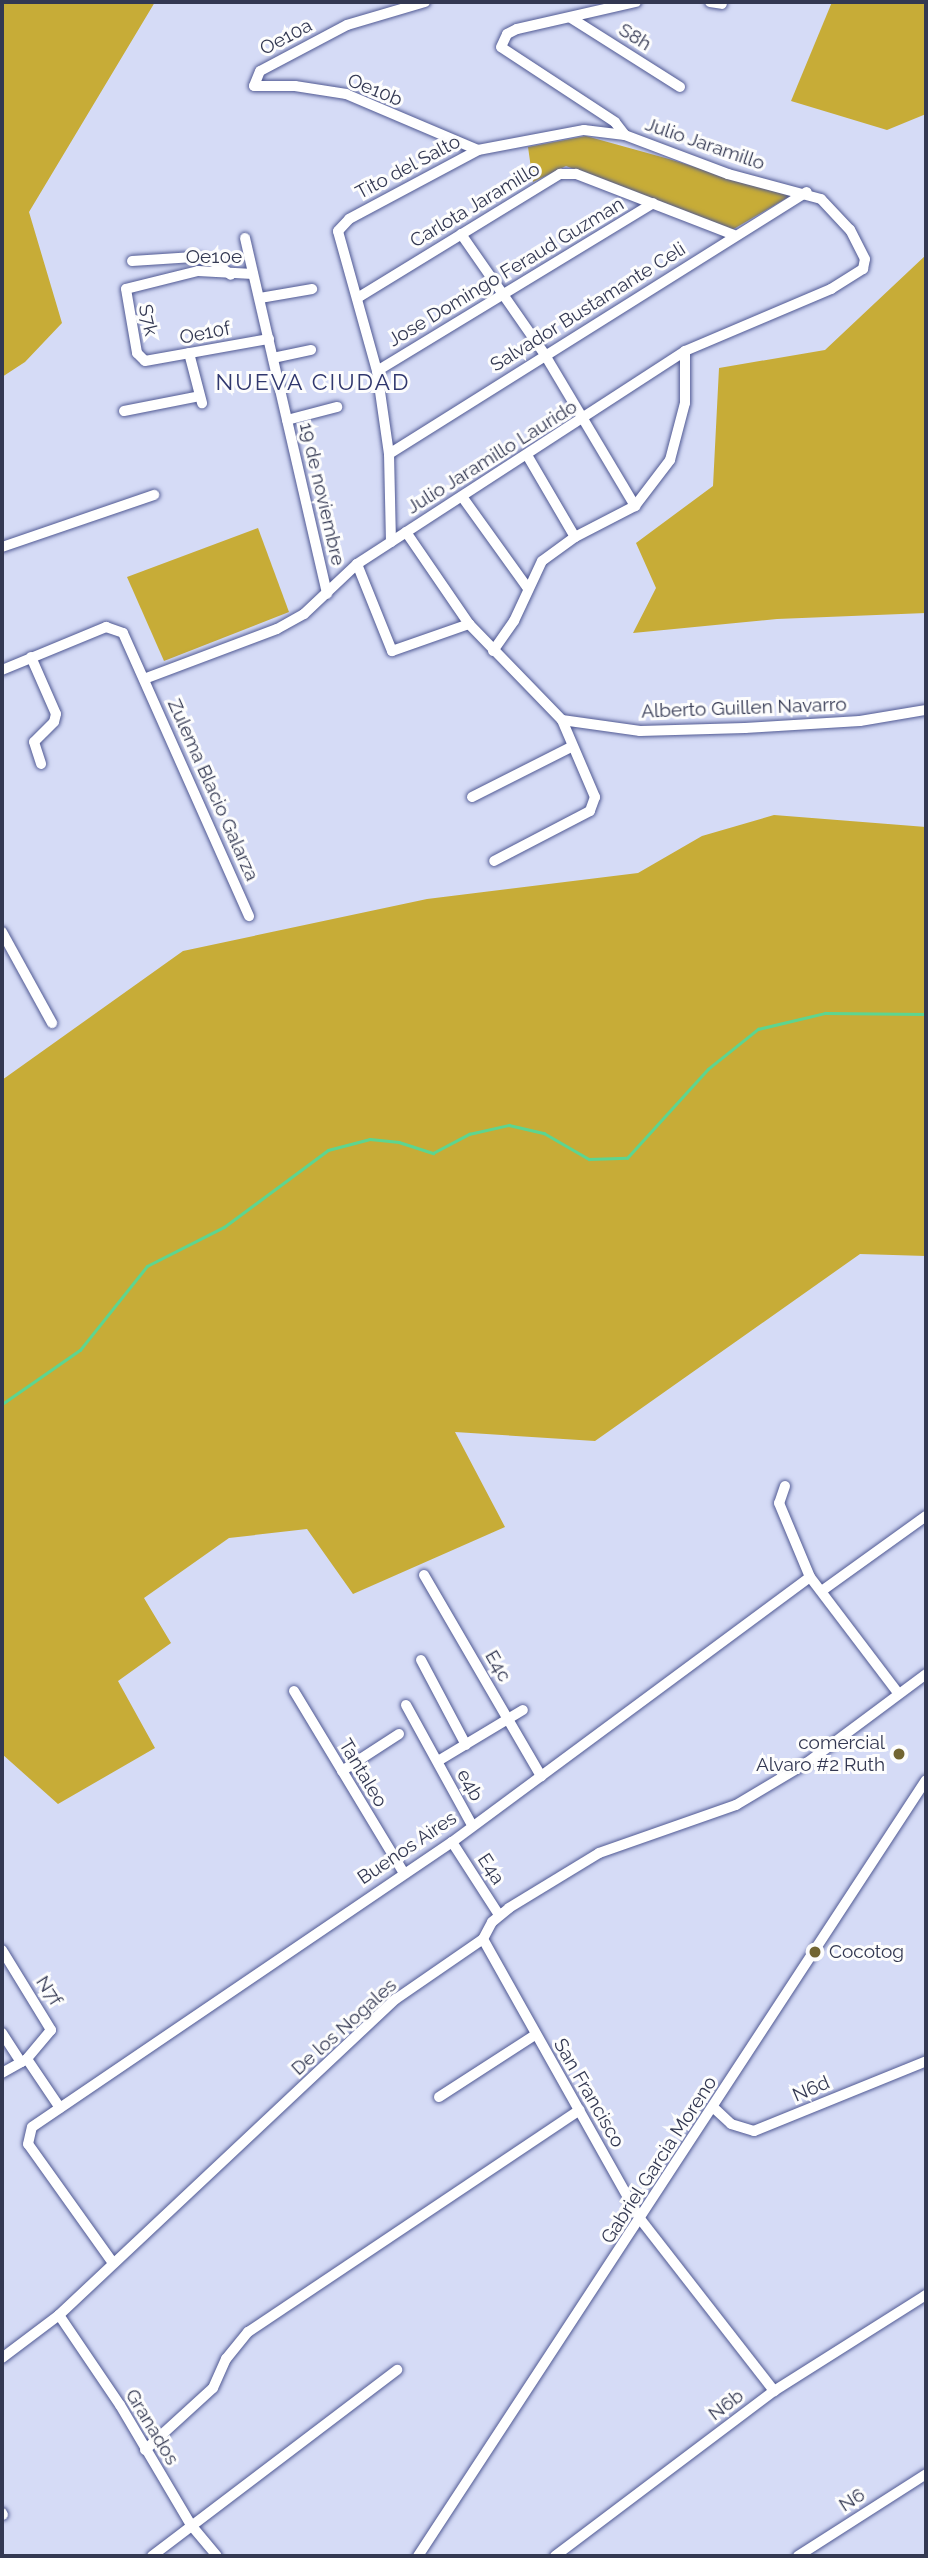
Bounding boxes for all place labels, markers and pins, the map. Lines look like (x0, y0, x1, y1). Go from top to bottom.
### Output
place label: comercial Alvaro #2 Ruth (756, 1732, 885, 1776)
marker: comercial Alvaro #2 Ruth (891, 1746, 907, 1762)
place label: Cocotog (829, 1941, 904, 1963)
marker: Cocotog (807, 1944, 823, 1960)

